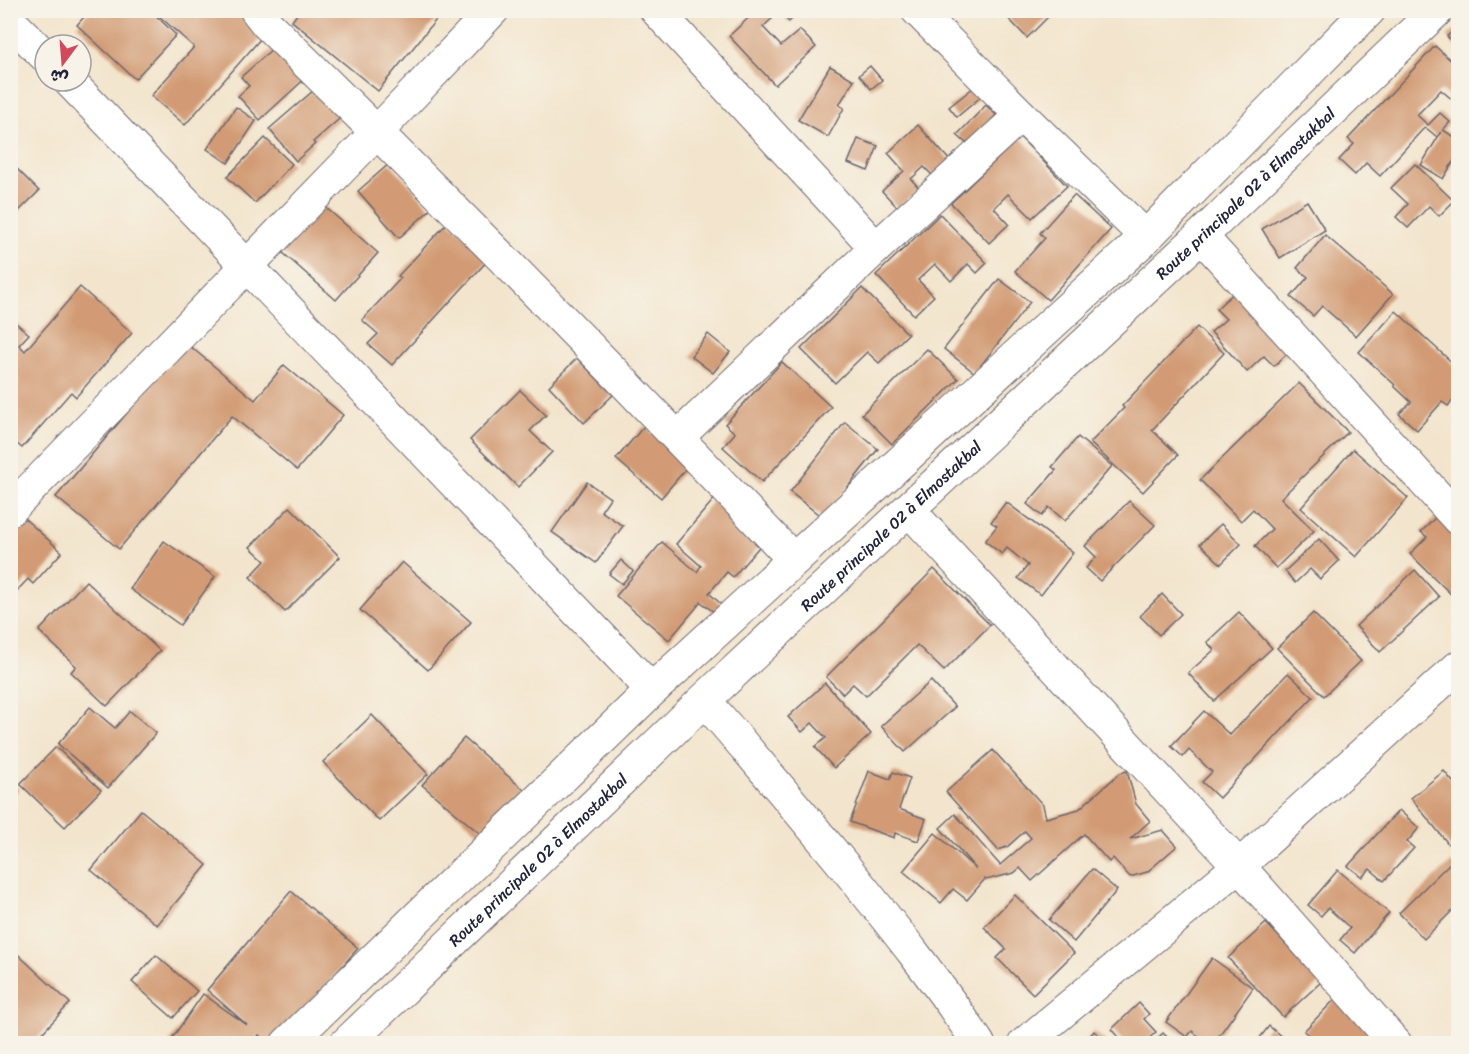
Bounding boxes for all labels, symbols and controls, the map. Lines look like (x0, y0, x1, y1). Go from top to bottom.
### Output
north arrow (33, 33, 93, 93)
text: ش (47, 61, 71, 93)
street label: Route principale 02 à Elmostakbal (1149, 100, 1343, 287)
street label: Route principale 02 à Elmostakbal (793, 433, 989, 619)
street label: Route principale 02 à Elmostakbal (442, 766, 635, 954)

